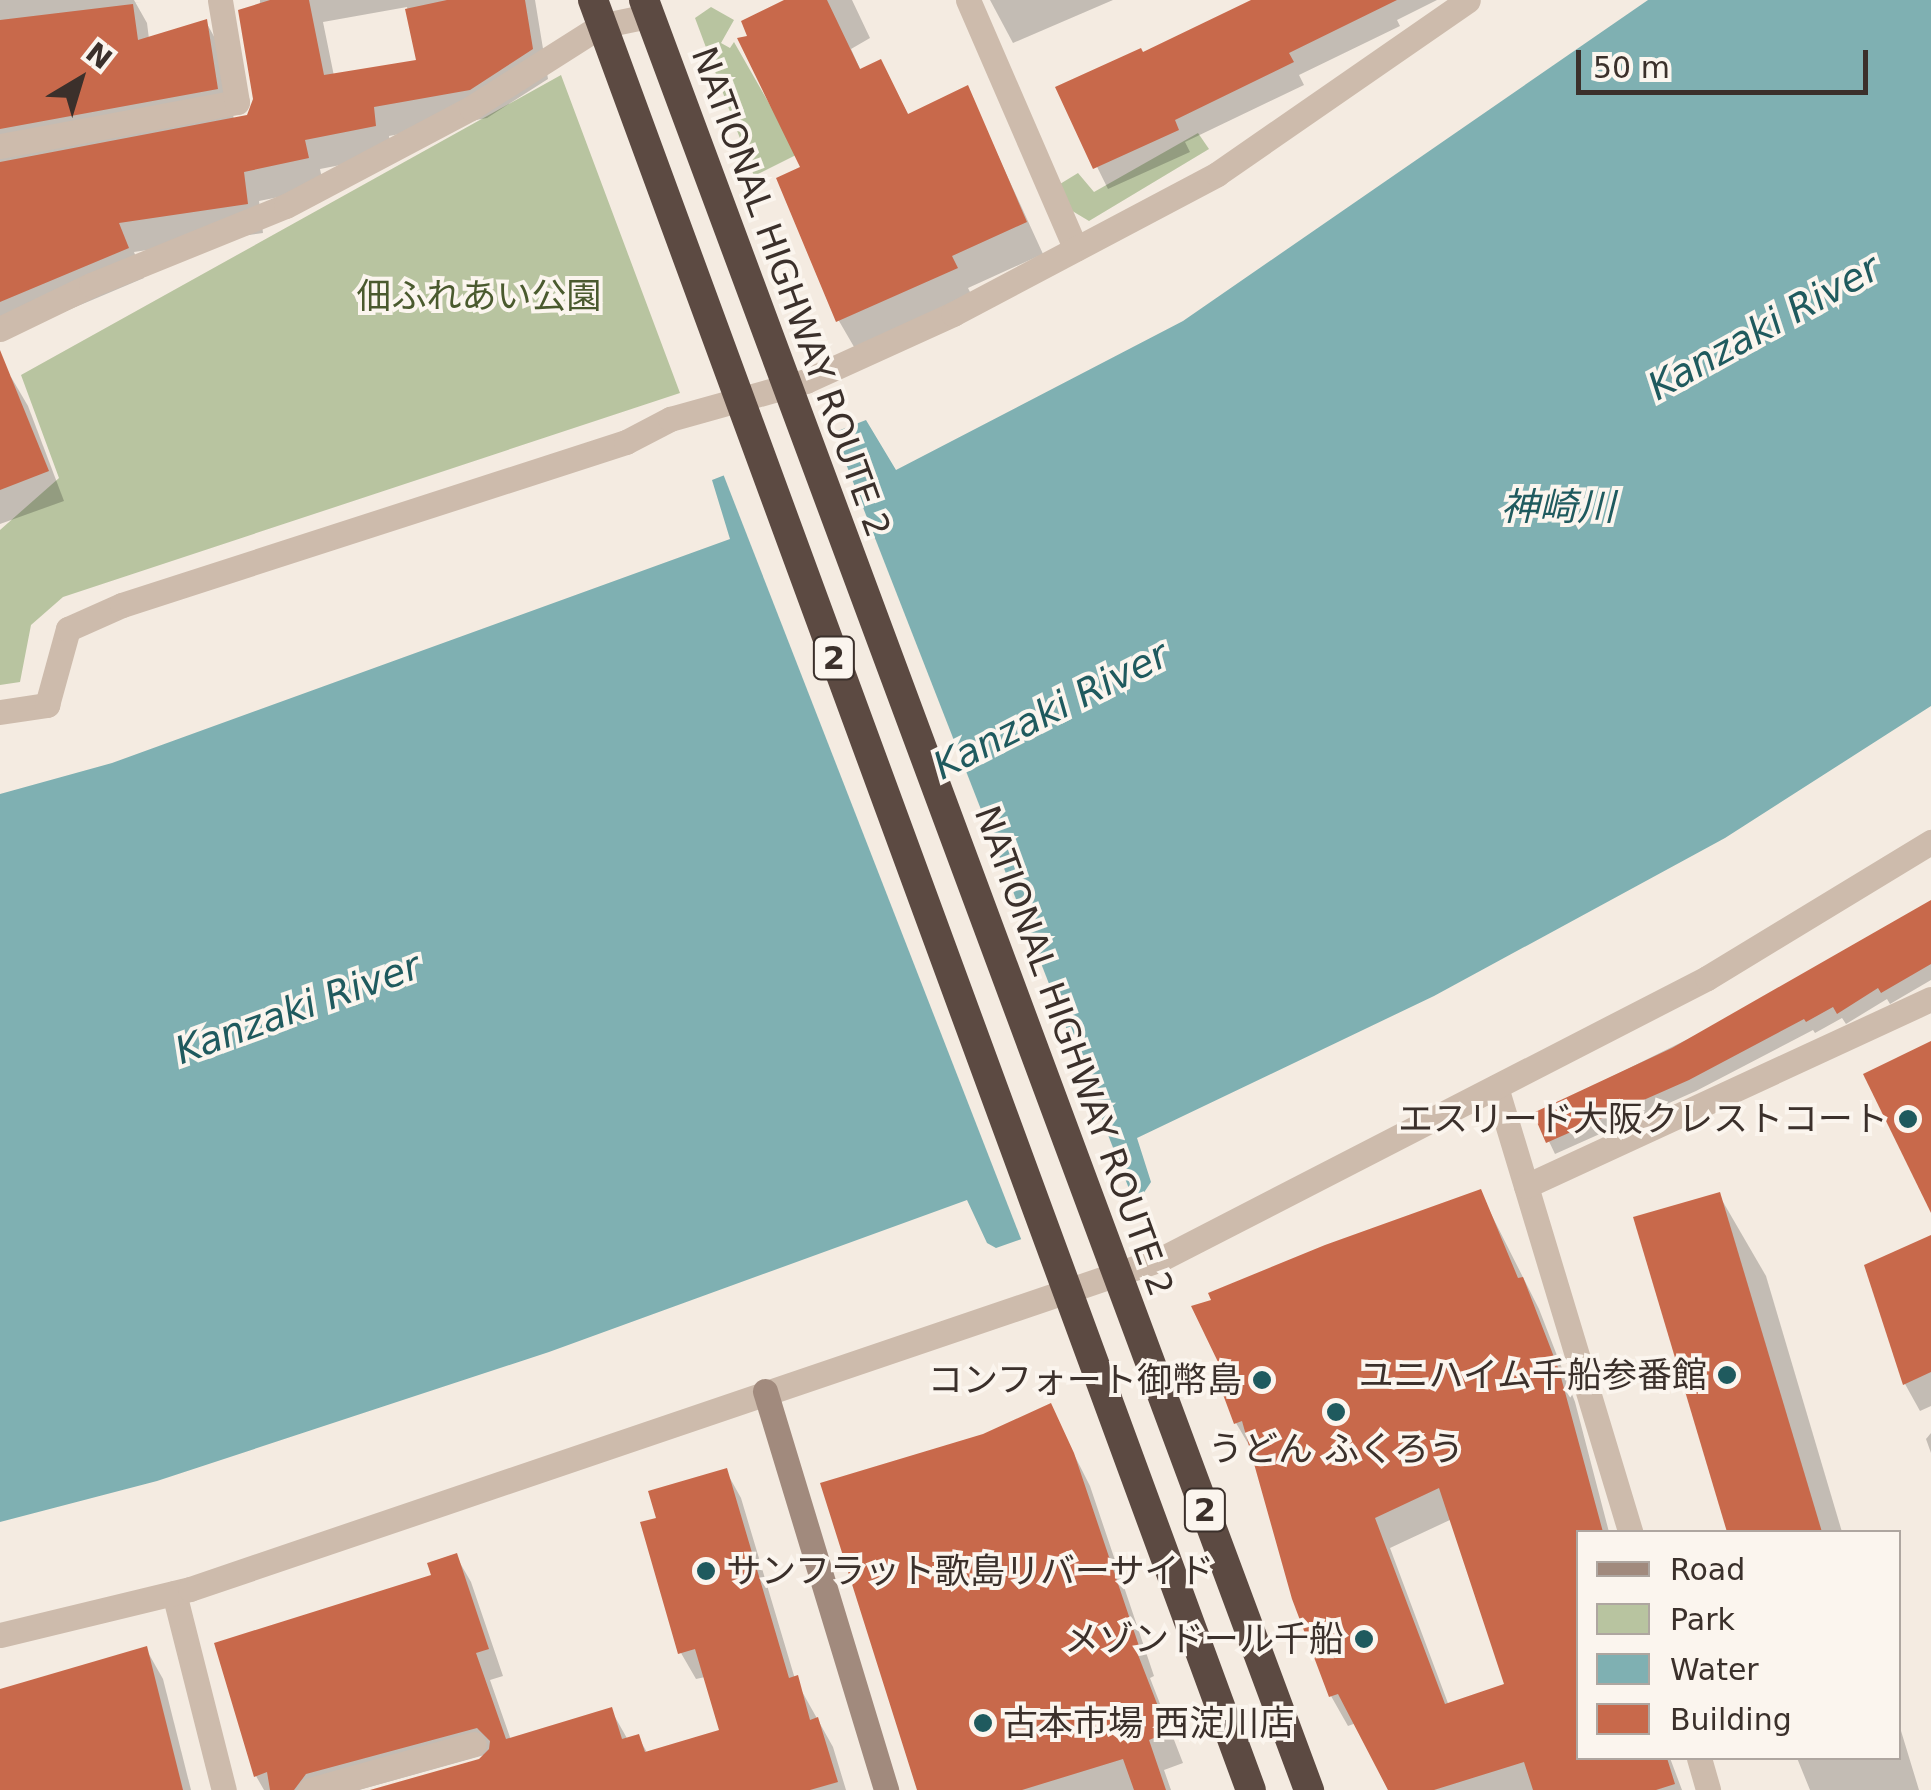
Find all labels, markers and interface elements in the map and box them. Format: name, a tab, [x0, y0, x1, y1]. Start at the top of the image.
north arrow	[30, 30, 130, 130]
scale bar	[1581, 30, 1874, 92]
text: N	[79, 36, 118, 76]
street label: NATIONAL HIGHWAY ROUTE 2	[683, 41, 899, 543]
text: 50 m	[1593, 50, 1670, 85]
water label: Kanzaki River	[1640, 246, 1888, 410]
park label: 佃ふれあい公園	[357, 275, 601, 317]
water label: 神崎川	[1501, 485, 1615, 531]
road number: 2	[812, 631, 856, 685]
water label: Kanzaki River	[926, 632, 1176, 790]
street label: NATIONAL HIGHWAY ROUTE 2	[966, 800, 1182, 1302]
water label: Kanzaki River	[169, 944, 427, 1074]
place label: エスリード大阪クレストコート	[1398, 1098, 1888, 1140]
marker: エスリード大阪クレストコート	[1897, 1108, 1919, 1130]
place label: ユニハイム千船参番館	[1357, 1354, 1707, 1396]
place label: コンフォート御幣島	[927, 1359, 1242, 1401]
marker: ユニハイム千船参番館	[1716, 1364, 1738, 1386]
marker: コンフォート御幣島	[1251, 1369, 1273, 1391]
marker: うどん ふくろう	[1325, 1401, 1347, 1423]
place label: うどん ふくろう	[1208, 1428, 1464, 1470]
road number: 2	[1182, 1483, 1228, 1537]
legend	[1576, 1530, 1901, 1760]
place label: サンフラット歌島リバーサイド	[726, 1550, 1216, 1592]
text: Road	[1670, 1552, 1745, 1587]
marker: サンフラット歌島リバーサイド	[695, 1560, 717, 1582]
text: Park	[1670, 1602, 1735, 1637]
place label: メゾンドール千船	[1064, 1618, 1344, 1660]
marker: メゾンドール千船	[1353, 1628, 1375, 1650]
text: Water	[1670, 1652, 1759, 1687]
place label: 古本市場 西淀川店	[1003, 1702, 1294, 1744]
text: Building	[1670, 1702, 1792, 1737]
marker: 古本市場 西淀川店	[972, 1712, 994, 1734]

